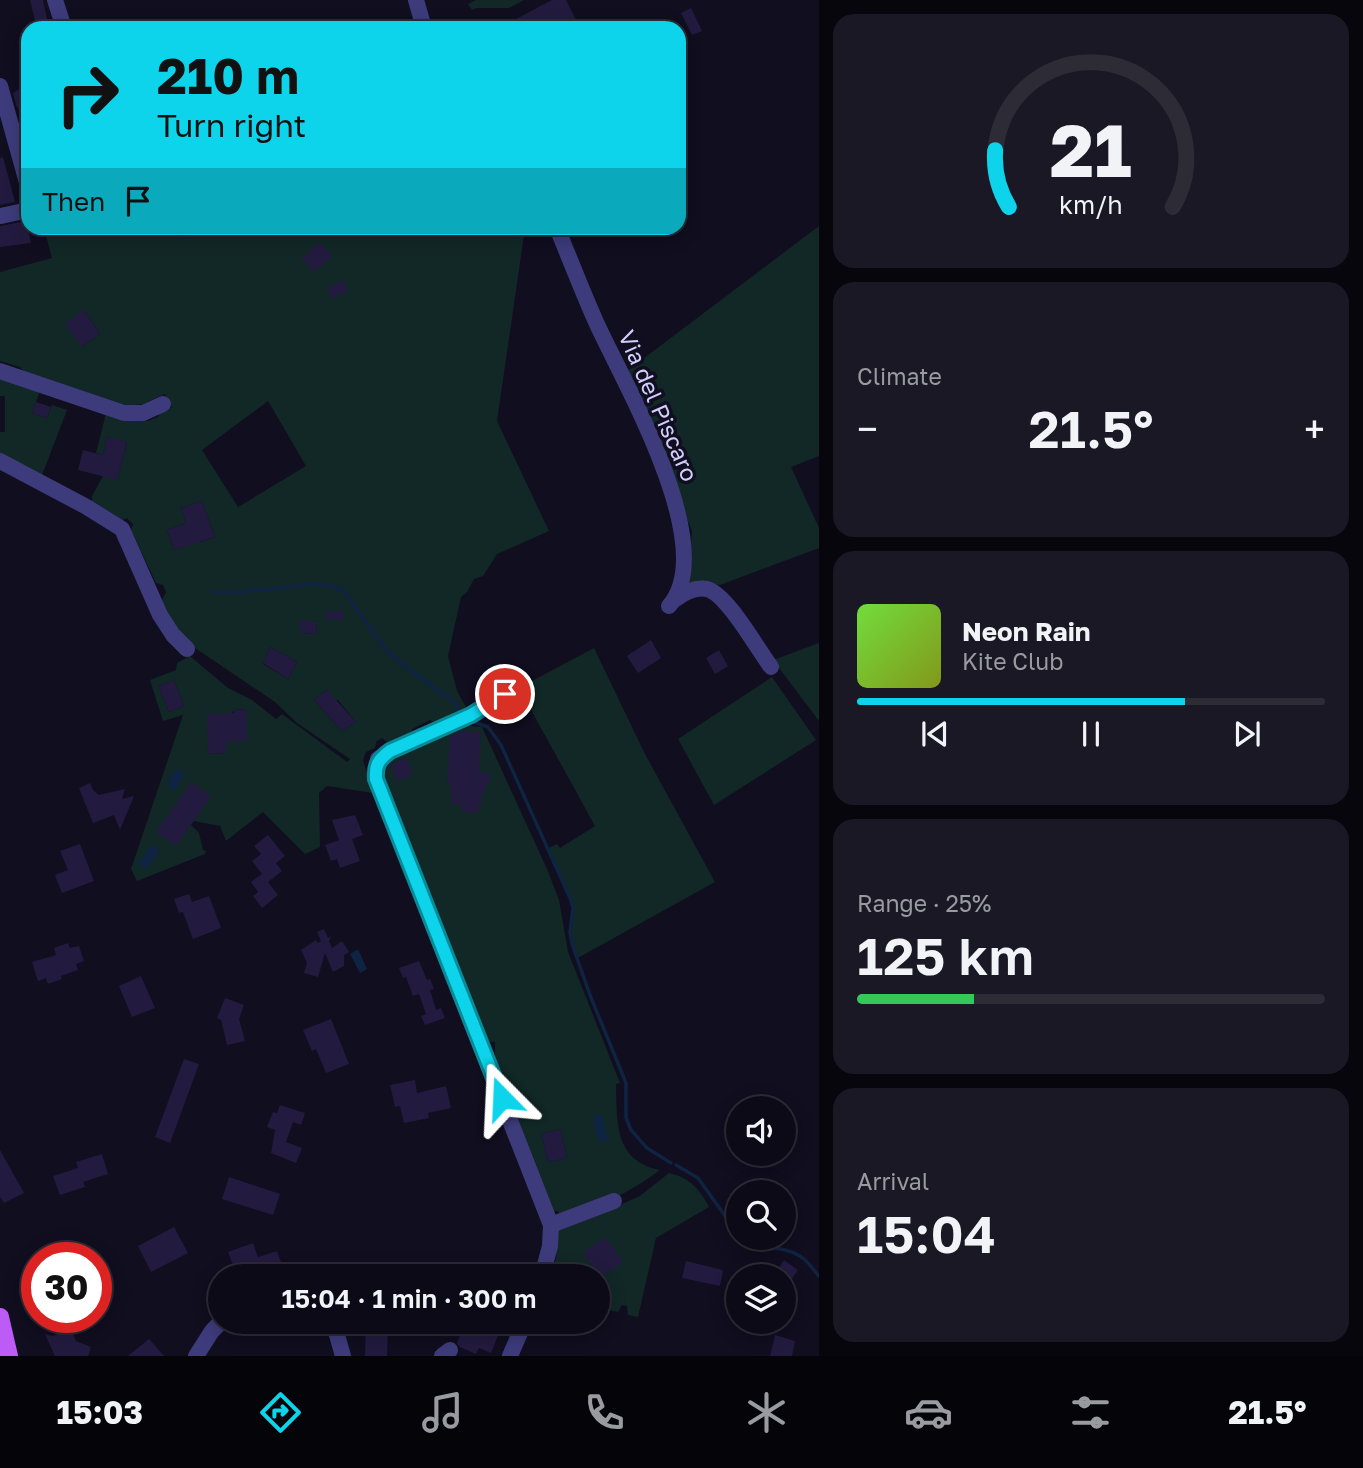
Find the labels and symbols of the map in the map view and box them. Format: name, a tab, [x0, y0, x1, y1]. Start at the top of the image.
street label: Via del Piscaro	[613, 326, 705, 485]
pin	[475, 664, 535, 724]
position arrow	[465, 1061, 539, 1135]
speed limit sign: 30	[21, 1242, 112, 1333]

